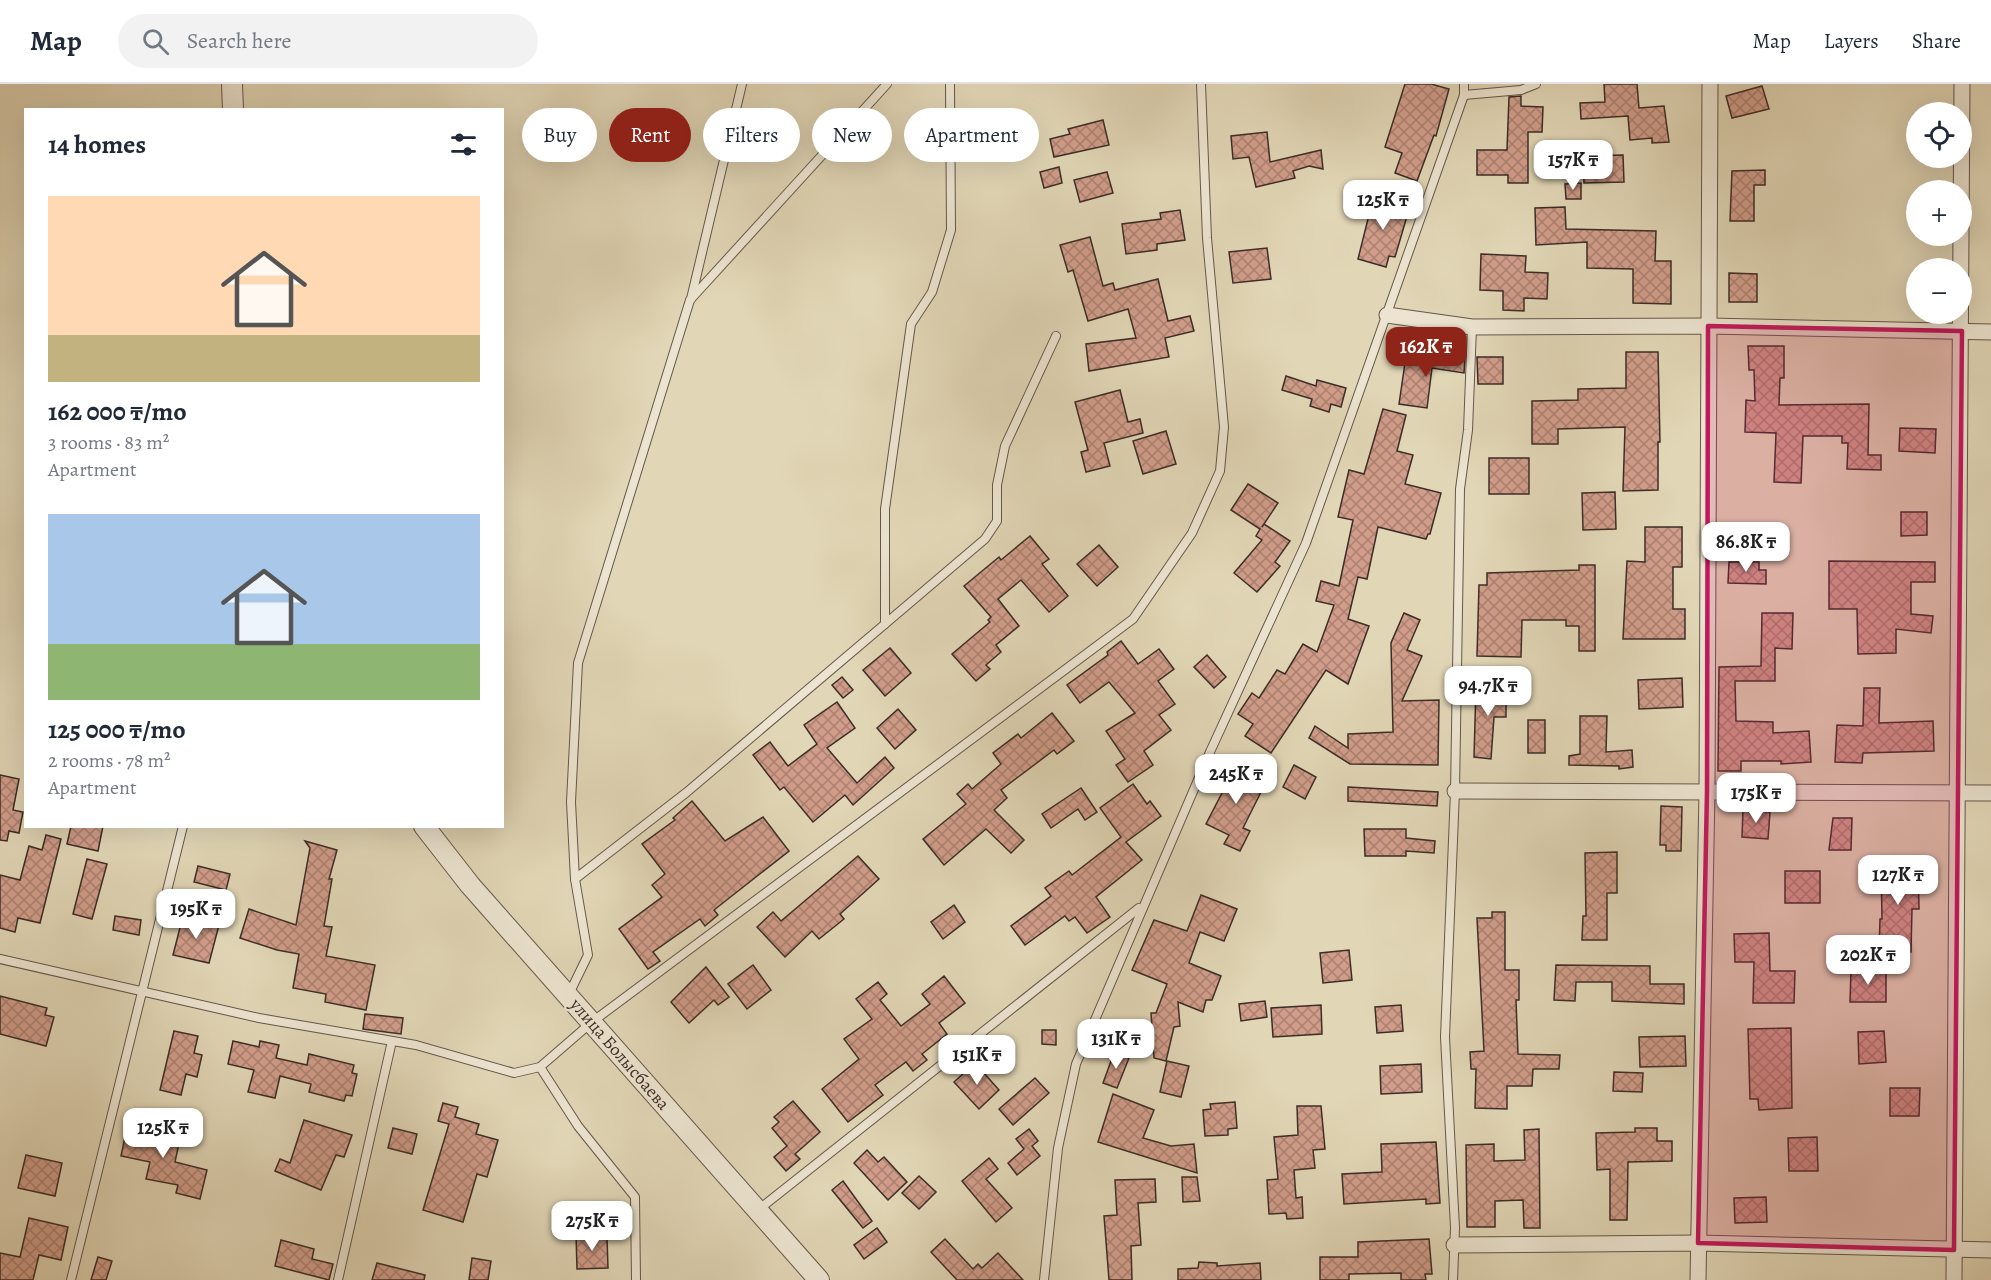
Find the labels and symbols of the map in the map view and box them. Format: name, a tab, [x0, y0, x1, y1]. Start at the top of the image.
pin: 157K ₸	[1524, 140, 1622, 191]
pin: 125K ₸	[1334, 180, 1432, 231]
pin: 162K ₸	[1377, 327, 1475, 378]
pin: 86.8K ₸	[1691, 522, 1801, 573]
pin: 94.7K ₸	[1433, 666, 1543, 717]
pin: 245K ₸	[1187, 754, 1285, 805]
pin: 175K ₸	[1707, 773, 1805, 824]
pin: 127K ₸	[1849, 855, 1947, 906]
pin: 195K ₸	[147, 889, 245, 940]
pin: 202K ₸	[1819, 935, 1917, 986]
street label: улица Болысбаева	[564, 992, 676, 1116]
pin: 131K ₸	[1067, 1019, 1165, 1070]
pin: 151K ₸	[928, 1035, 1026, 1086]
pin: 125K ₸	[114, 1108, 212, 1159]
pin: 275K ₸	[543, 1201, 641, 1252]

